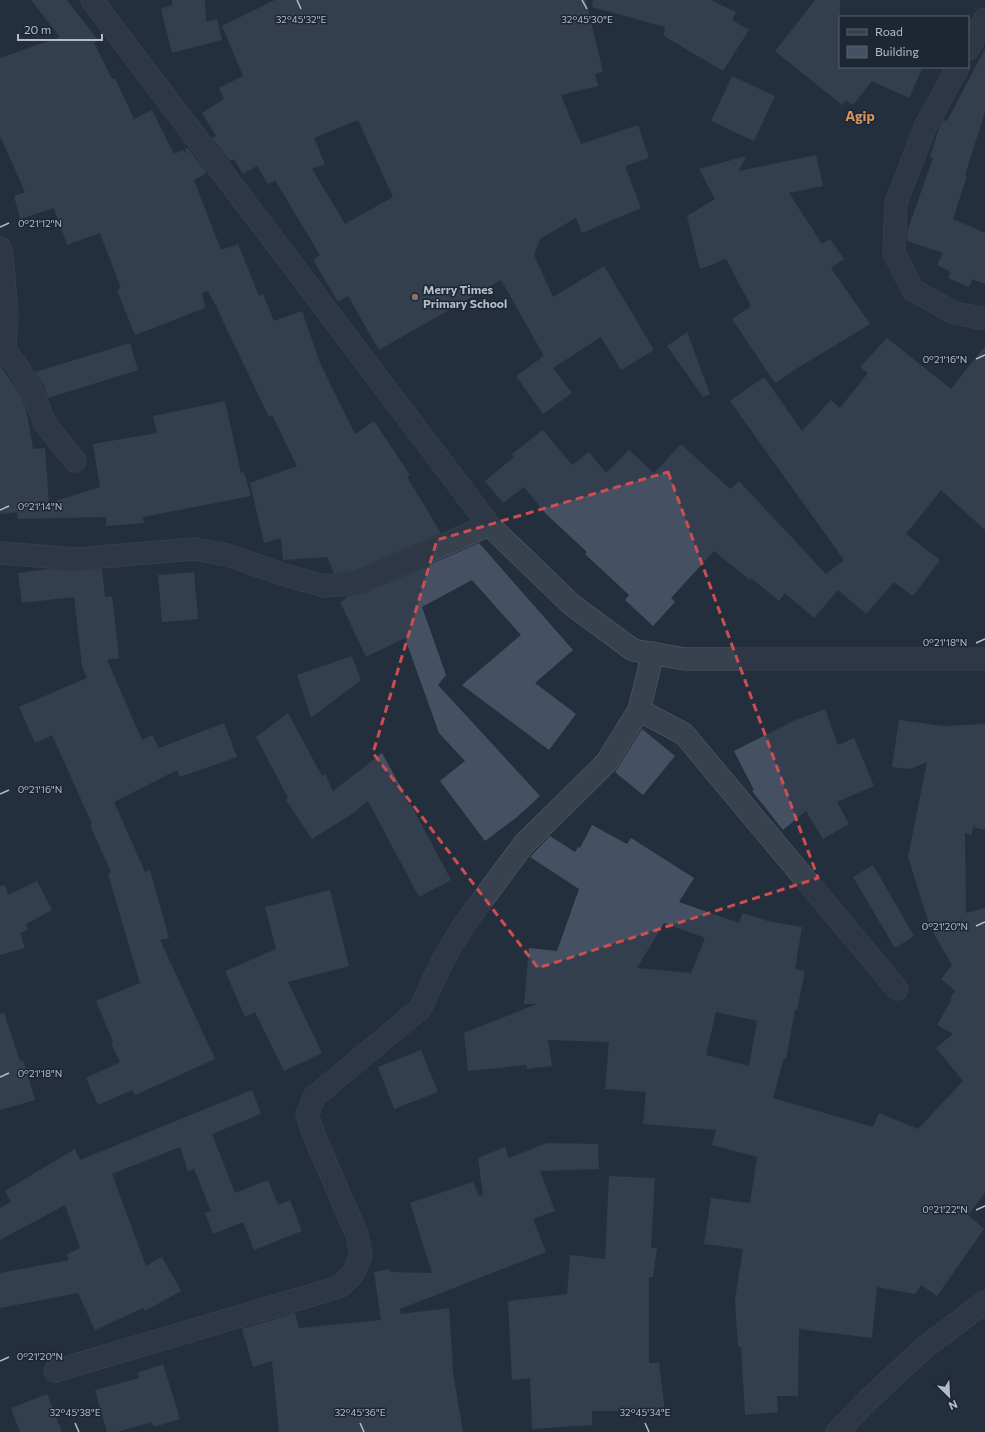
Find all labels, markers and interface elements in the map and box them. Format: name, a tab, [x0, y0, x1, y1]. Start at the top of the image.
text: 32°45'32"E	[276, 13, 326, 25]
text: 32°45'30"E	[561, 13, 613, 25]
scale bar	[18, 16, 102, 42]
legend	[839, 16, 969, 68]
text: 20 m	[24, 22, 51, 36]
text: Road	[875, 24, 903, 38]
text: Building	[875, 44, 919, 58]
district label: Agip	[845, 107, 875, 124]
text: 0°21'12"N	[18, 217, 62, 229]
place label: Merry Times Primary School	[423, 282, 507, 310]
marker: Merry Times Primary School	[410, 292, 420, 302]
text: 0°21'16"N	[923, 353, 967, 365]
text: 0°21'14"N	[18, 500, 62, 512]
text: 0°21'18"N	[923, 636, 967, 648]
text: 0°21'16"N	[18, 783, 62, 795]
text: 0°21'20"N	[922, 920, 968, 932]
text: 0°21'18"N	[18, 1067, 62, 1079]
text: 0°21'22"N	[922, 1203, 968, 1215]
text: 0°21'20"N	[17, 1350, 63, 1362]
north arrow	[929, 1376, 969, 1416]
text: N	[947, 1398, 960, 1413]
text: 32°45'38"E	[49, 1406, 101, 1418]
text: 32°45'36"E	[334, 1406, 386, 1418]
text: 32°45'34"E	[619, 1406, 671, 1418]

